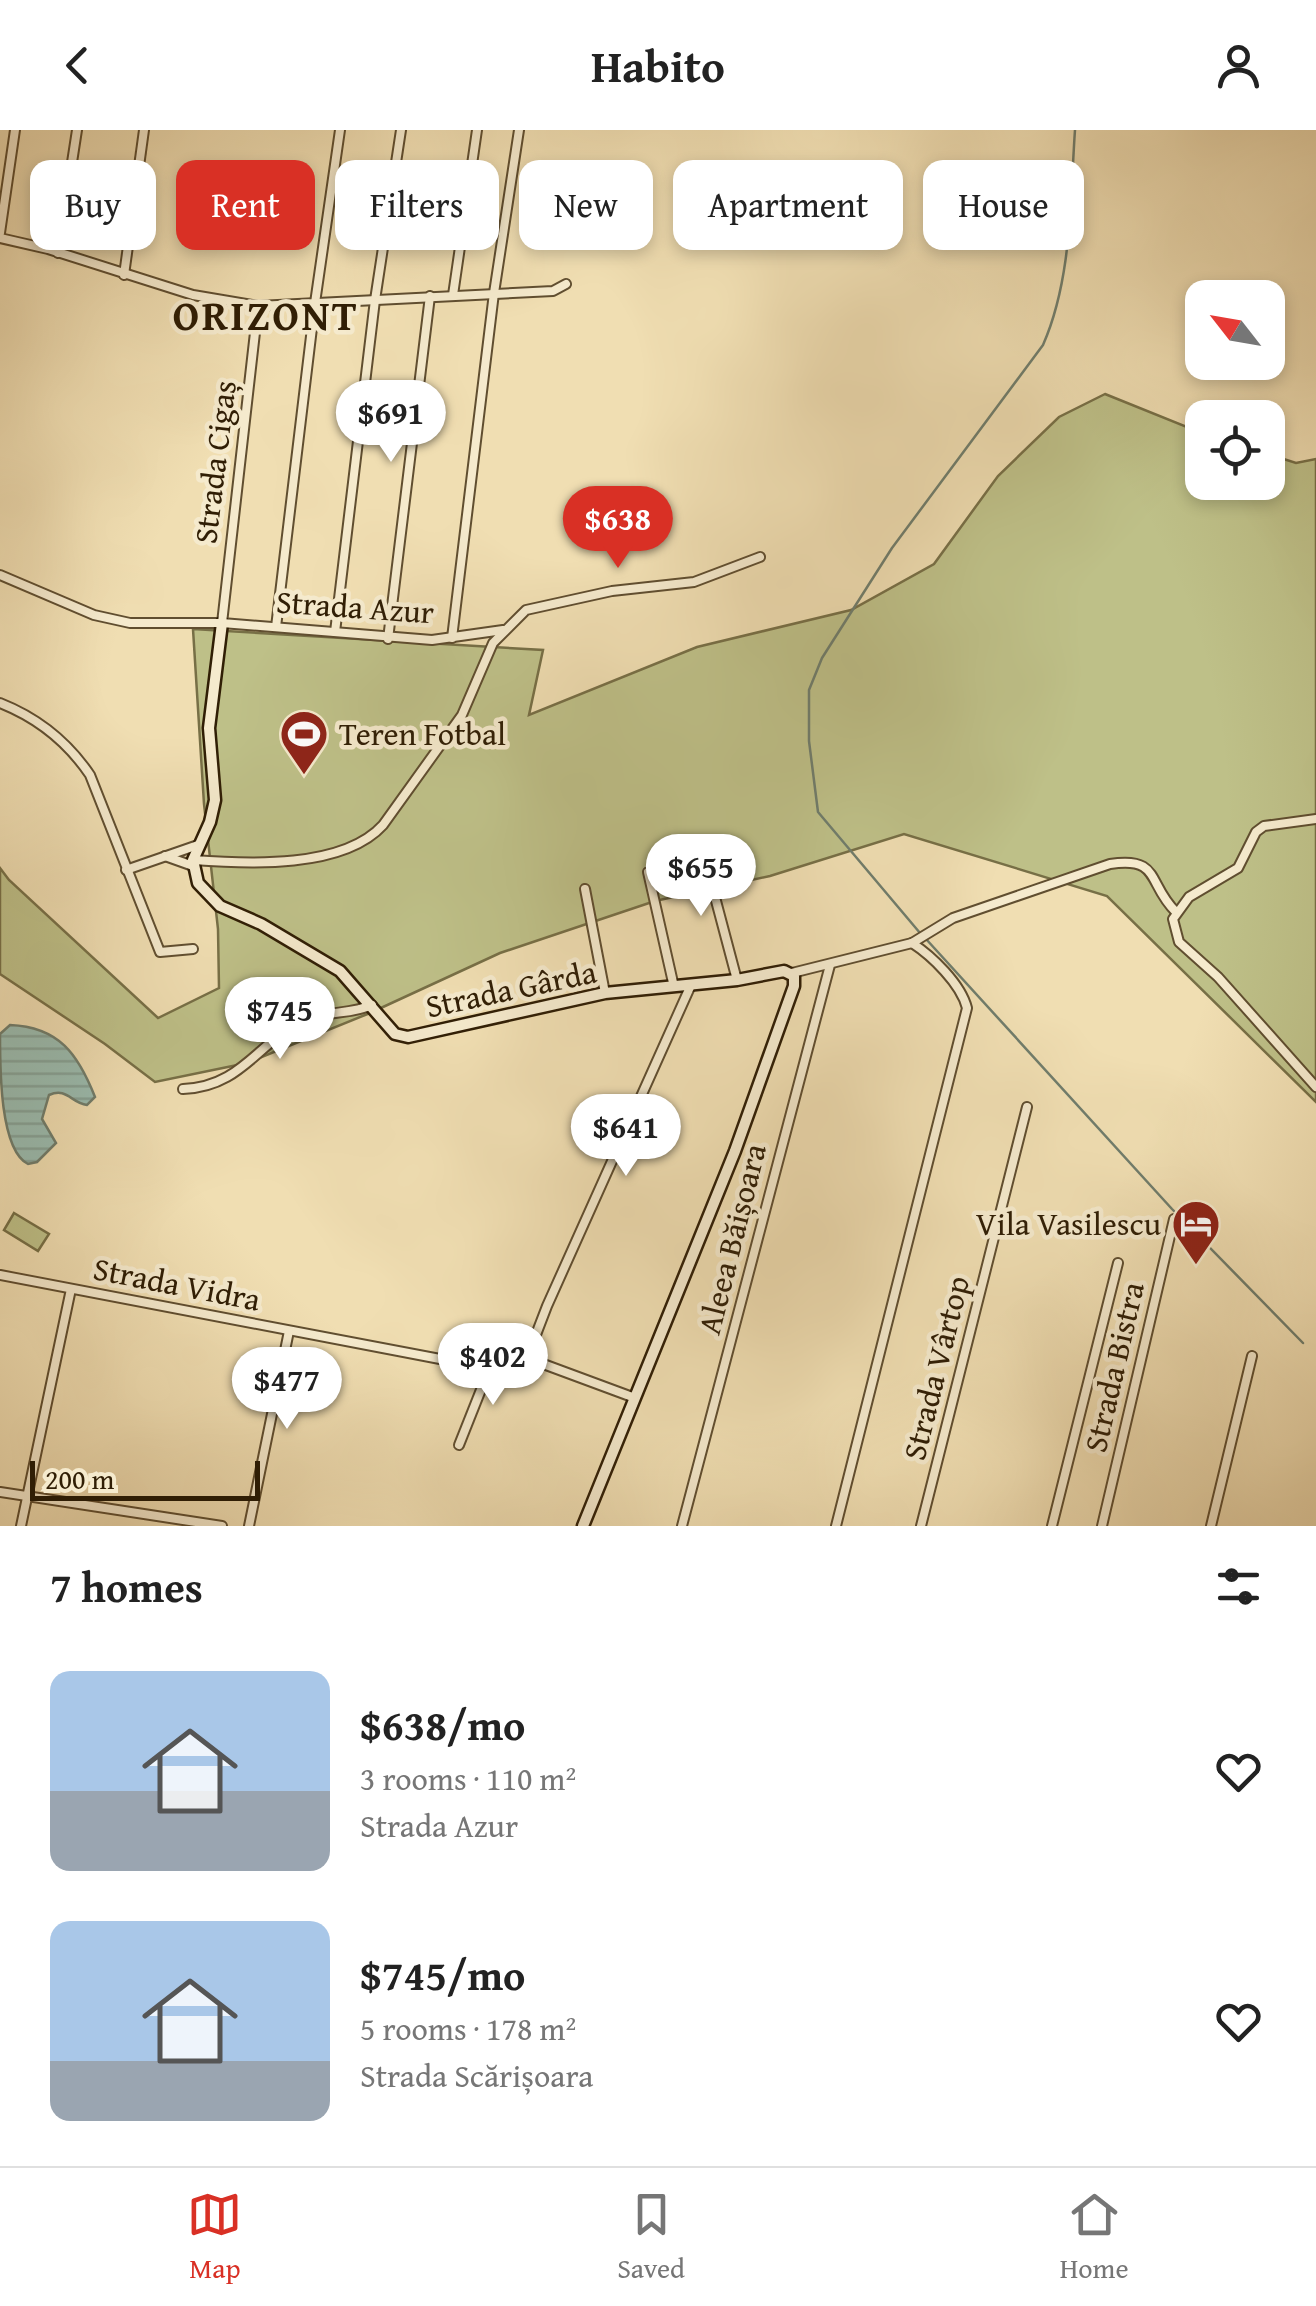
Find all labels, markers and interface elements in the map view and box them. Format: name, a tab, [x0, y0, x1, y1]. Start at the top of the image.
text: Habito	[591, 33, 725, 98]
icon: back	[50, 38, 105, 93]
icon: person	[1211, 38, 1266, 93]
chip: Buy	[30, 160, 156, 250]
chip: Rent	[176, 160, 315, 250]
chip: Filters	[335, 160, 499, 250]
chip: New	[519, 160, 653, 250]
chip: Apartment	[673, 160, 903, 250]
chip: House	[923, 160, 1084, 250]
north arrow	[1185, 280, 1285, 380]
map controls	[1185, 280, 1285, 500]
district label: ORIZONT	[173, 284, 359, 345]
street label: Strada Cigaș	[181, 378, 248, 546]
pin: $691	[332, 380, 450, 465]
text: $691	[358, 389, 424, 436]
button: locate	[1185, 400, 1285, 500]
pin: $638	[559, 486, 677, 571]
text: $638	[585, 495, 651, 542]
street label: Strada Azur	[275, 578, 436, 635]
sports icon: Teren Fotbal	[278, 708, 330, 776]
place label: Teren Fotbal	[339, 710, 506, 757]
pin: $655	[642, 834, 760, 919]
text: $655	[668, 843, 734, 890]
street label: Strada Gârda	[421, 948, 601, 1030]
pin: $745	[221, 977, 339, 1062]
text: $745	[247, 986, 313, 1033]
pin: $641	[567, 1094, 685, 1179]
text: $641	[593, 1103, 659, 1150]
street label: Aleea Băișoara	[685, 1139, 778, 1339]
hotel icon: Vila Vasilescu	[1170, 1198, 1222, 1266]
place label: Vila Vasilescu	[976, 1200, 1162, 1247]
street label: Strada Vidra	[90, 1244, 265, 1323]
street label: Strada Vârtop	[890, 1271, 981, 1465]
street label: Strada Bistra	[1071, 1277, 1156, 1457]
pin: $402	[434, 1323, 552, 1408]
text: $402	[460, 1332, 526, 1379]
pin: $477	[228, 1347, 346, 1432]
text: $477	[254, 1356, 320, 1403]
scale bar	[30, 1456, 260, 1500]
text: 200 m	[45, 1458, 114, 1499]
text: 7 homes	[50, 1556, 203, 1617]
icon: filters	[1211, 1559, 1266, 1614]
text: $638/mo	[360, 1694, 525, 1755]
icon: home	[130, 1711, 250, 1831]
icon: heart	[1211, 1744, 1266, 1799]
text: 3 rooms · 110 m²	[360, 1755, 576, 1802]
text: Strada Azur	[360, 1802, 518, 1849]
text: $745/mo	[360, 1944, 525, 2005]
icon: home	[130, 1961, 250, 2081]
icon: heart	[1211, 1994, 1266, 2049]
text: 5 rooms · 178 m²	[360, 2005, 576, 2052]
text: Strada Scărișoara	[360, 2052, 593, 2099]
tab: Map	[187, 2187, 242, 2288]
tab: Saved	[617, 2187, 685, 2288]
tab: Home	[1060, 2187, 1129, 2288]

